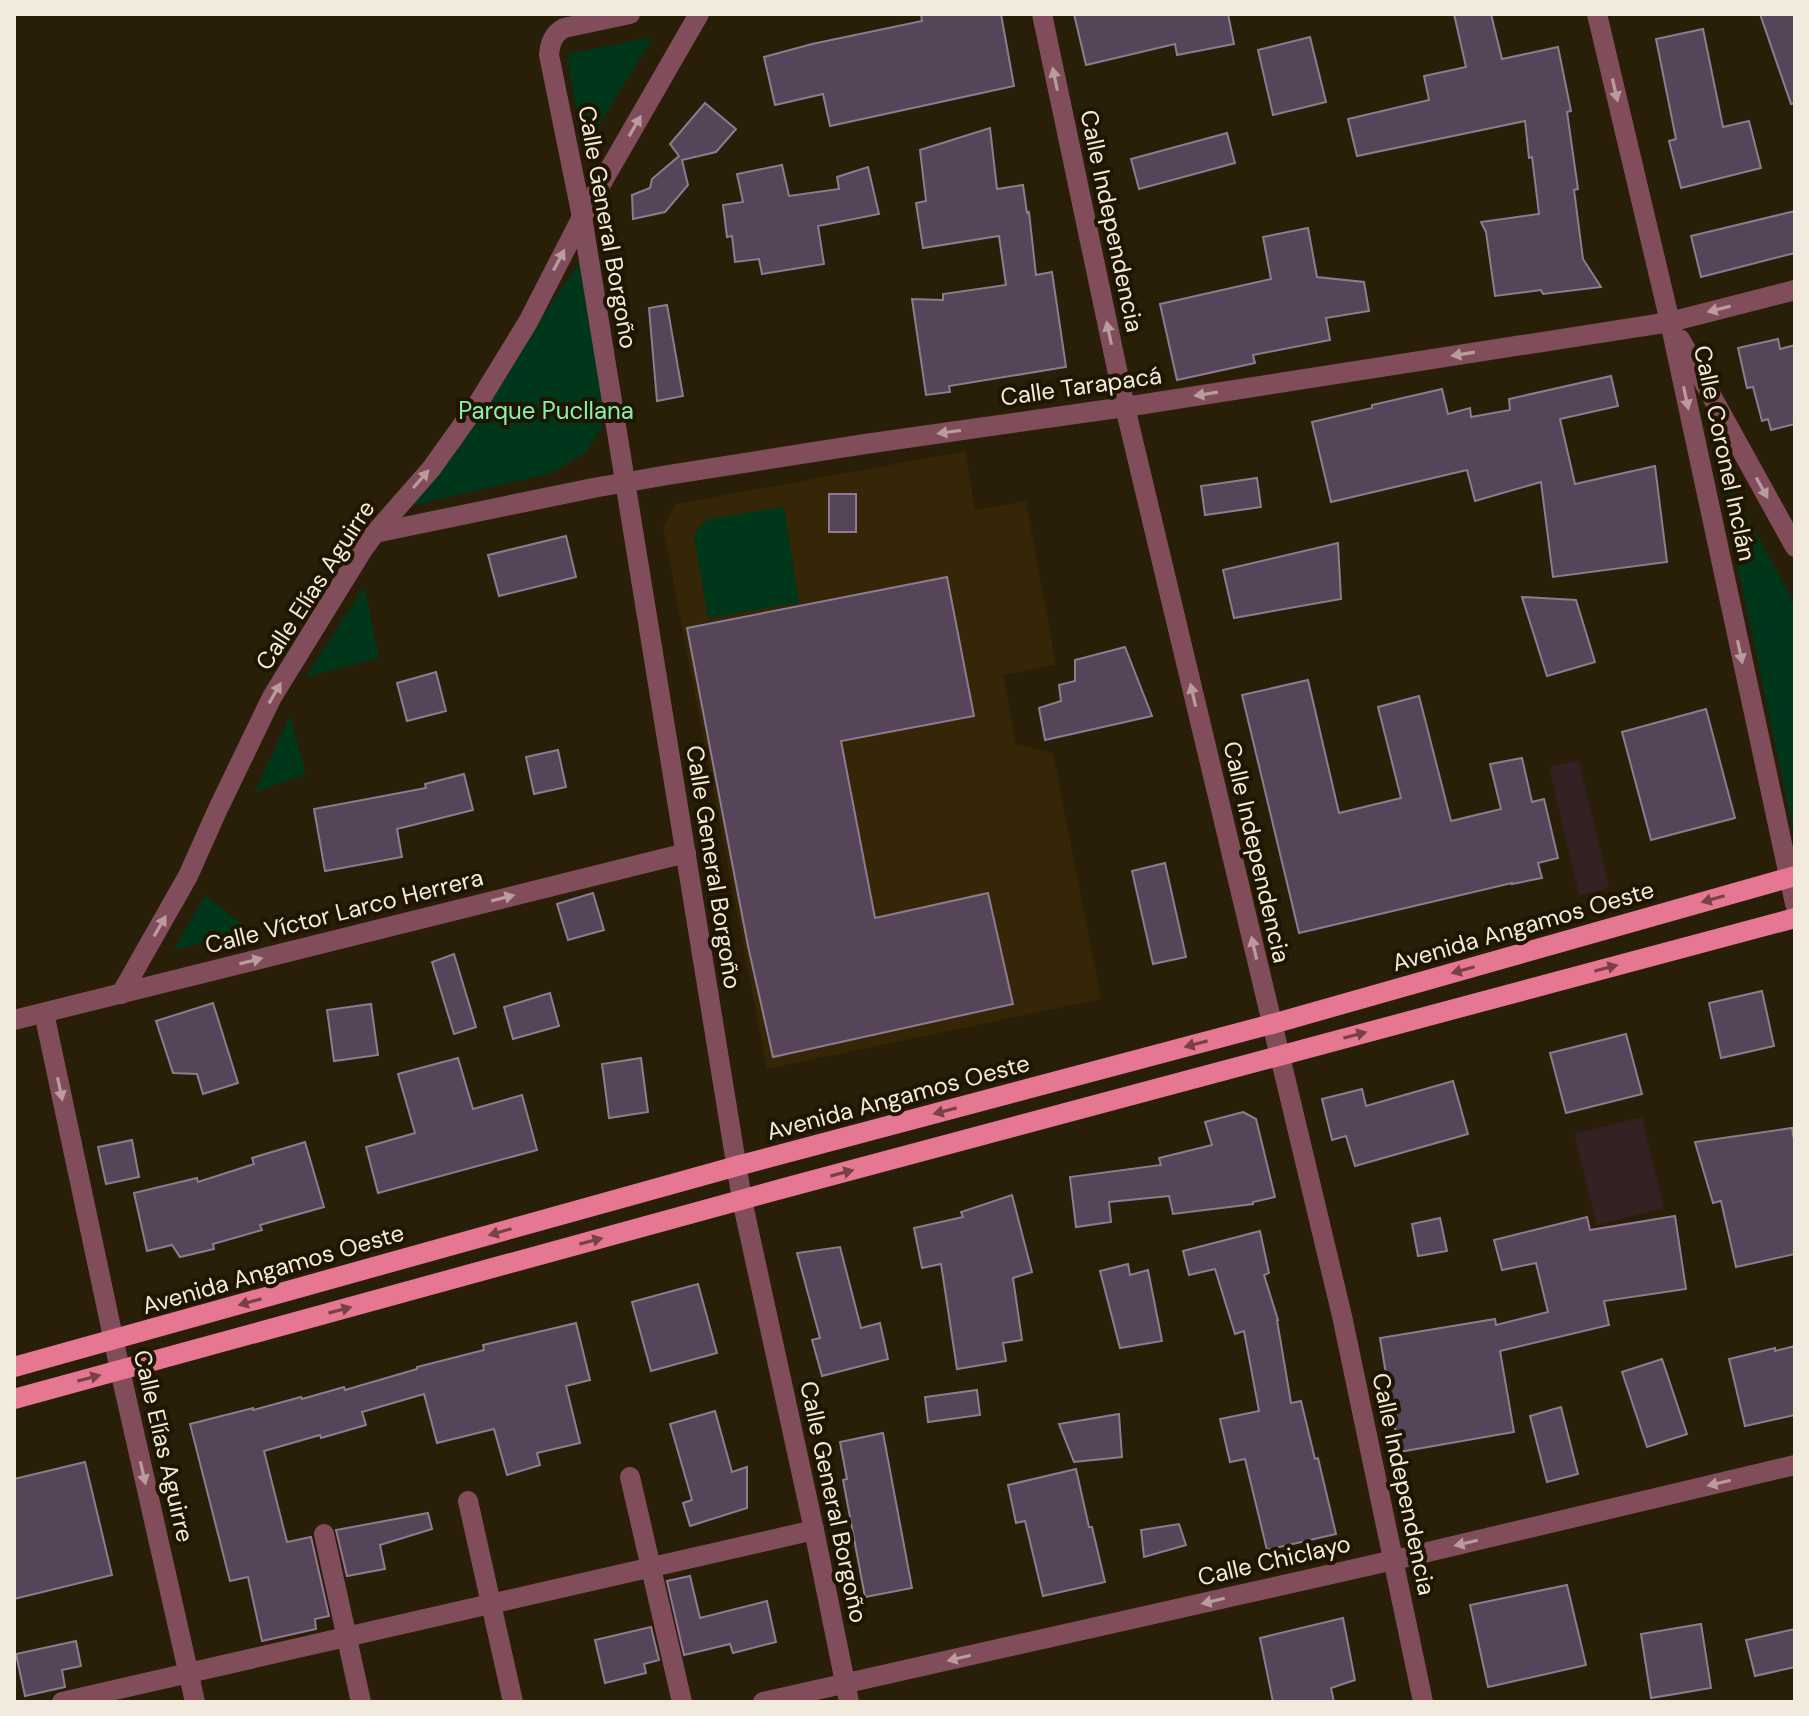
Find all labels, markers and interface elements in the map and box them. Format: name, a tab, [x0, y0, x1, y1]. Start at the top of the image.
one-way arrow	[1048, 66, 1061, 91]
one-way arrow	[1610, 78, 1622, 103]
street label: Calle General Borgoño	[571, 103, 645, 351]
street label: Calle Independencia	[1073, 107, 1151, 335]
one-way arrow	[628, 114, 642, 137]
one-way arrow	[553, 248, 566, 271]
one-way arrow	[1707, 304, 1732, 316]
one-way arrow	[1102, 320, 1115, 345]
street label: Calle Coronel Inclán	[1687, 342, 1763, 564]
one-way arrow	[1451, 348, 1476, 361]
street label: Calle Tarapacá	[998, 359, 1164, 413]
one-way arrow	[1681, 385, 1693, 410]
one-way arrow	[1194, 388, 1219, 401]
park label: Parque Pucllana	[458, 395, 634, 426]
one-way arrow	[936, 426, 961, 439]
one-way arrow	[412, 470, 429, 490]
one-way arrow	[1755, 477, 1769, 499]
street label: Calle Elías Aguirre	[248, 494, 382, 676]
one-way arrow	[1734, 640, 1747, 665]
one-way arrow	[268, 682, 282, 705]
one-way arrow	[1187, 683, 1199, 708]
street label: Calle Independencia	[1216, 738, 1298, 966]
street label: Calle General Borgoño	[679, 743, 749, 991]
street label: Calle Víctor Larco Herrera	[202, 861, 486, 961]
street label: Avenida Angamos Oeste	[1388, 874, 1658, 978]
one-way arrow	[491, 892, 516, 904]
one-way arrow	[1701, 893, 1725, 906]
one-way arrow	[153, 915, 167, 937]
one-way arrow	[1247, 936, 1259, 961]
one-way arrow	[238, 955, 263, 967]
one-way arrow	[1594, 962, 1619, 974]
one-way arrow	[1451, 964, 1475, 977]
one-way arrow	[1343, 1028, 1367, 1041]
one-way arrow	[1184, 1039, 1209, 1051]
street label: Avenida Angamos Oeste	[763, 1047, 1033, 1147]
one-way arrow	[54, 1077, 67, 1102]
one-way arrow	[933, 1106, 958, 1118]
one-way arrow	[829, 1166, 854, 1178]
street label: Avenida Angamos Oeste	[138, 1217, 408, 1321]
one-way arrow	[488, 1227, 513, 1239]
one-way arrow	[578, 1235, 603, 1247]
one-way arrow	[237, 1296, 261, 1309]
one-way arrow	[327, 1303, 352, 1315]
street label: Calle Elías Aguirre	[127, 1347, 201, 1545]
street label: Calle Independencia	[1365, 1370, 1443, 1598]
one-way arrow	[78, 1371, 102, 1384]
street label: Calle General Borgoño	[793, 1378, 875, 1626]
one-way arrow	[137, 1461, 150, 1486]
one-way arrow	[1706, 1477, 1731, 1490]
street label: Calle Chiclayo	[1195, 1527, 1353, 1593]
one-way arrow	[1453, 1537, 1478, 1550]
one-way arrow	[1200, 1595, 1225, 1607]
one-way arrow	[946, 1652, 971, 1665]

